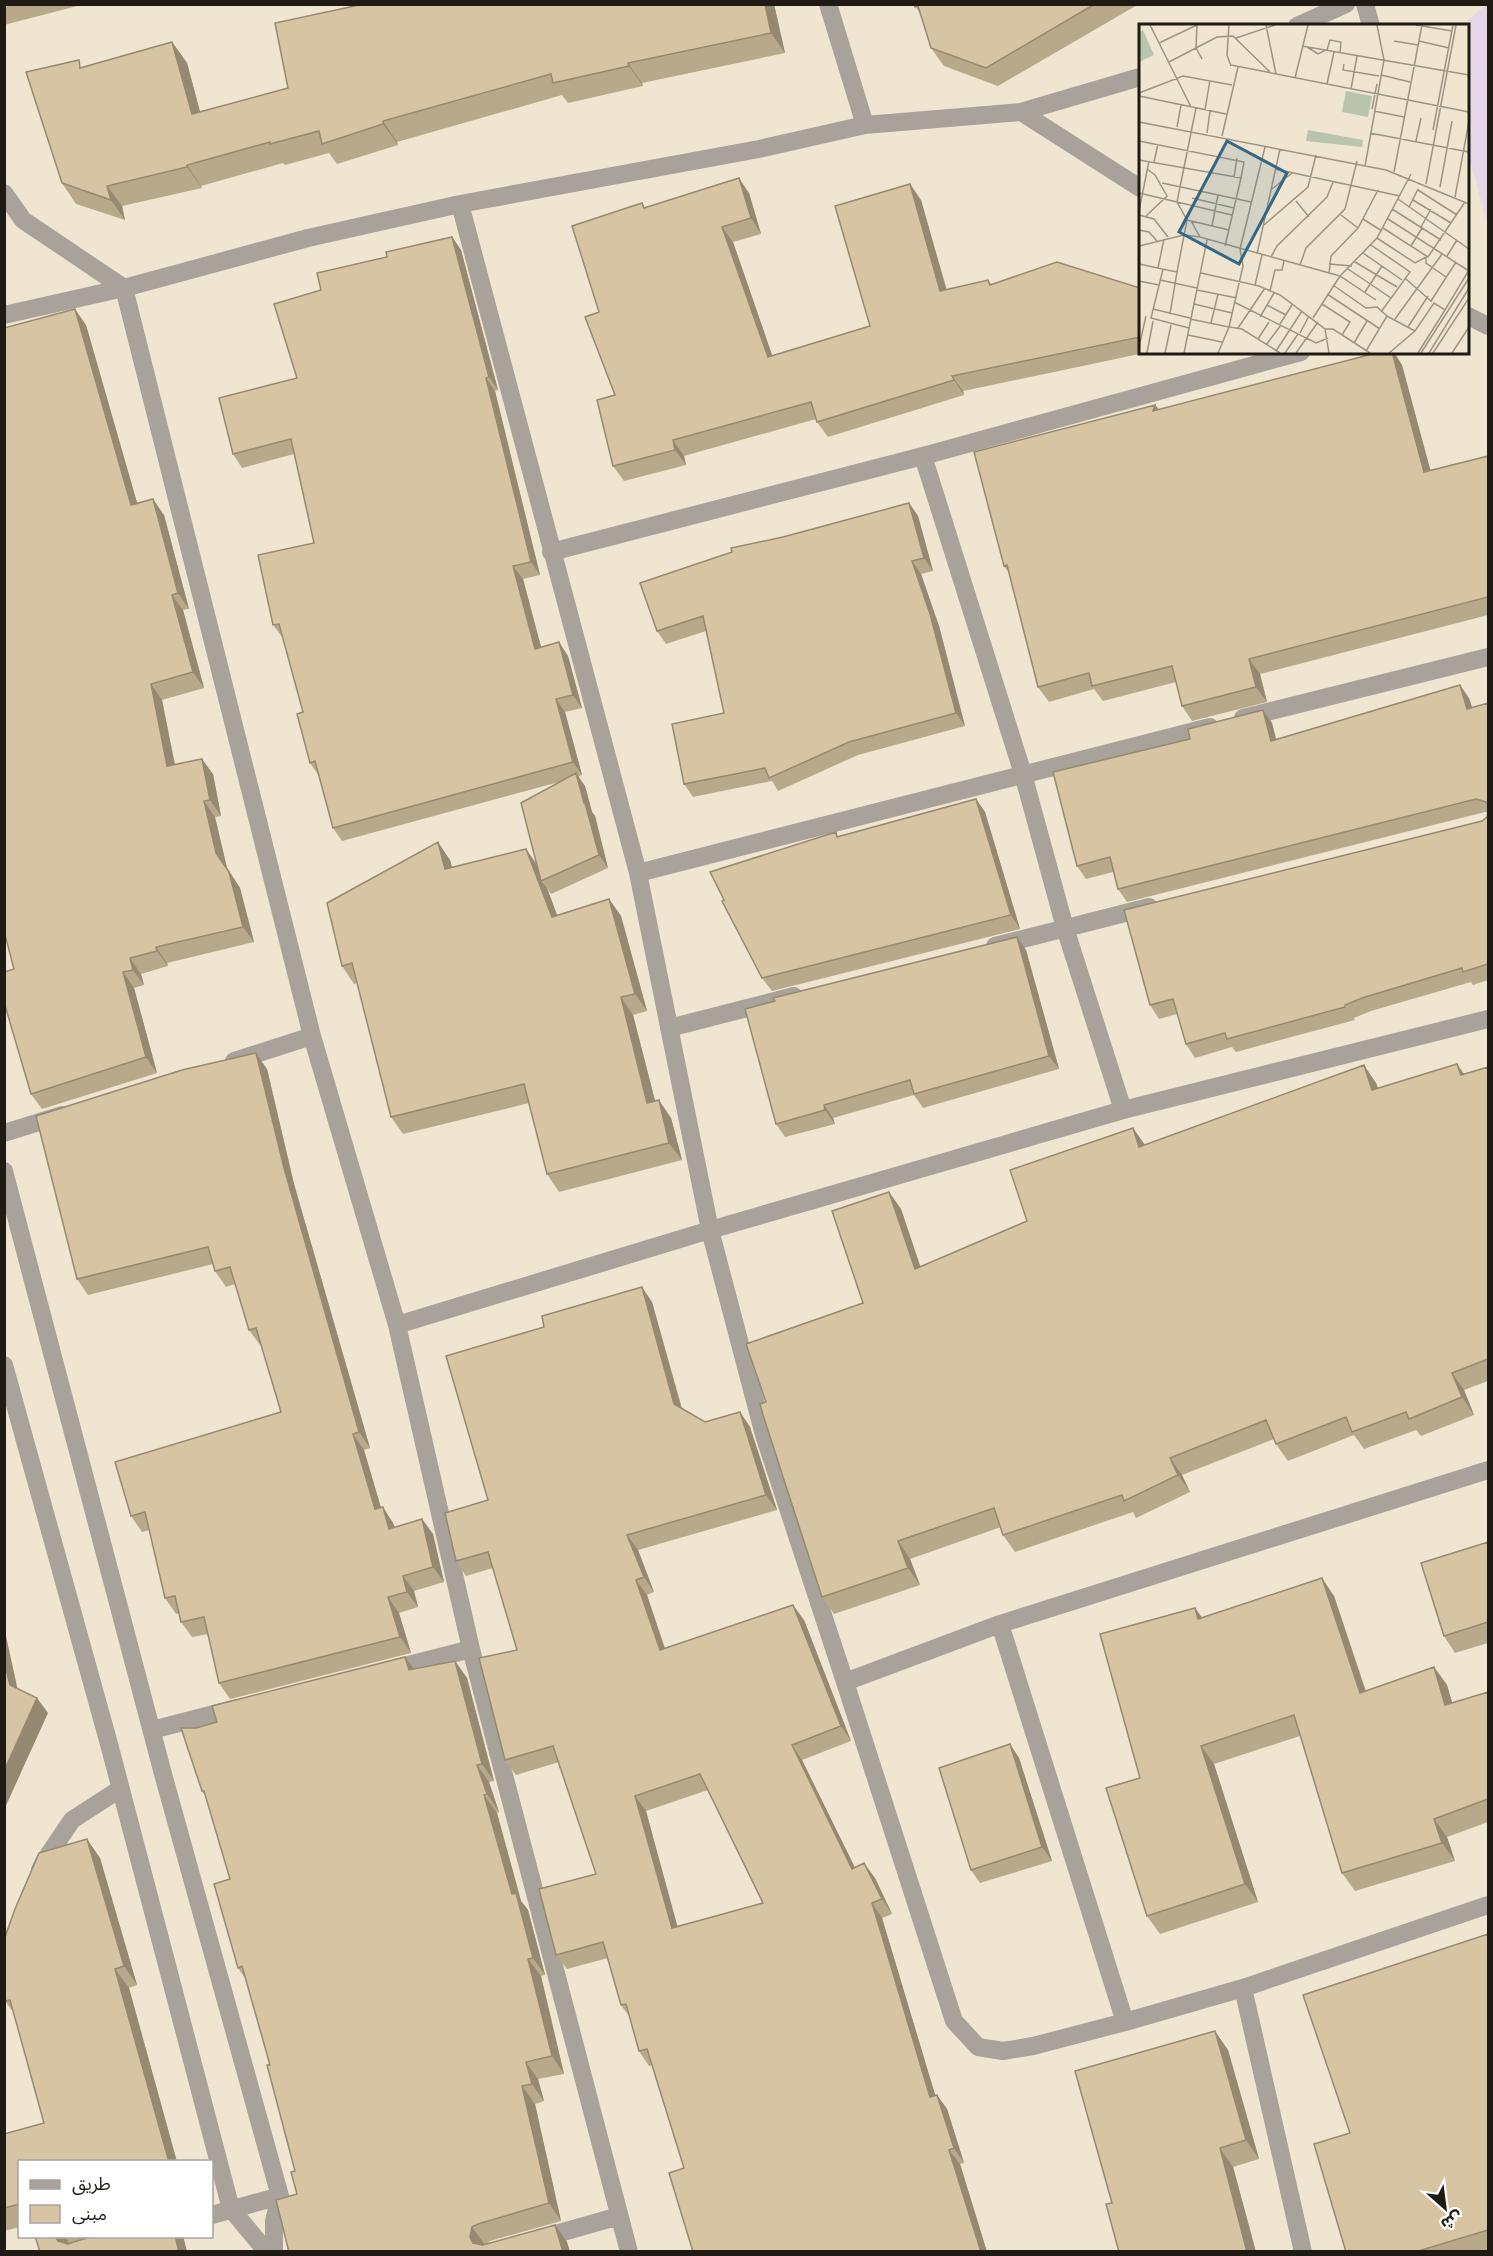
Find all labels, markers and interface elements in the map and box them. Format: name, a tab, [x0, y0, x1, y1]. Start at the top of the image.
inset map	[1139, 24, 1469, 354]
legend	[18, 2160, 213, 2238]
text: طريق	[72, 2171, 111, 2196]
north arrow	[1415, 2178, 1475, 2238]
text: مبنى	[72, 2201, 107, 2226]
text: ش	[1437, 2206, 1467, 2236]

